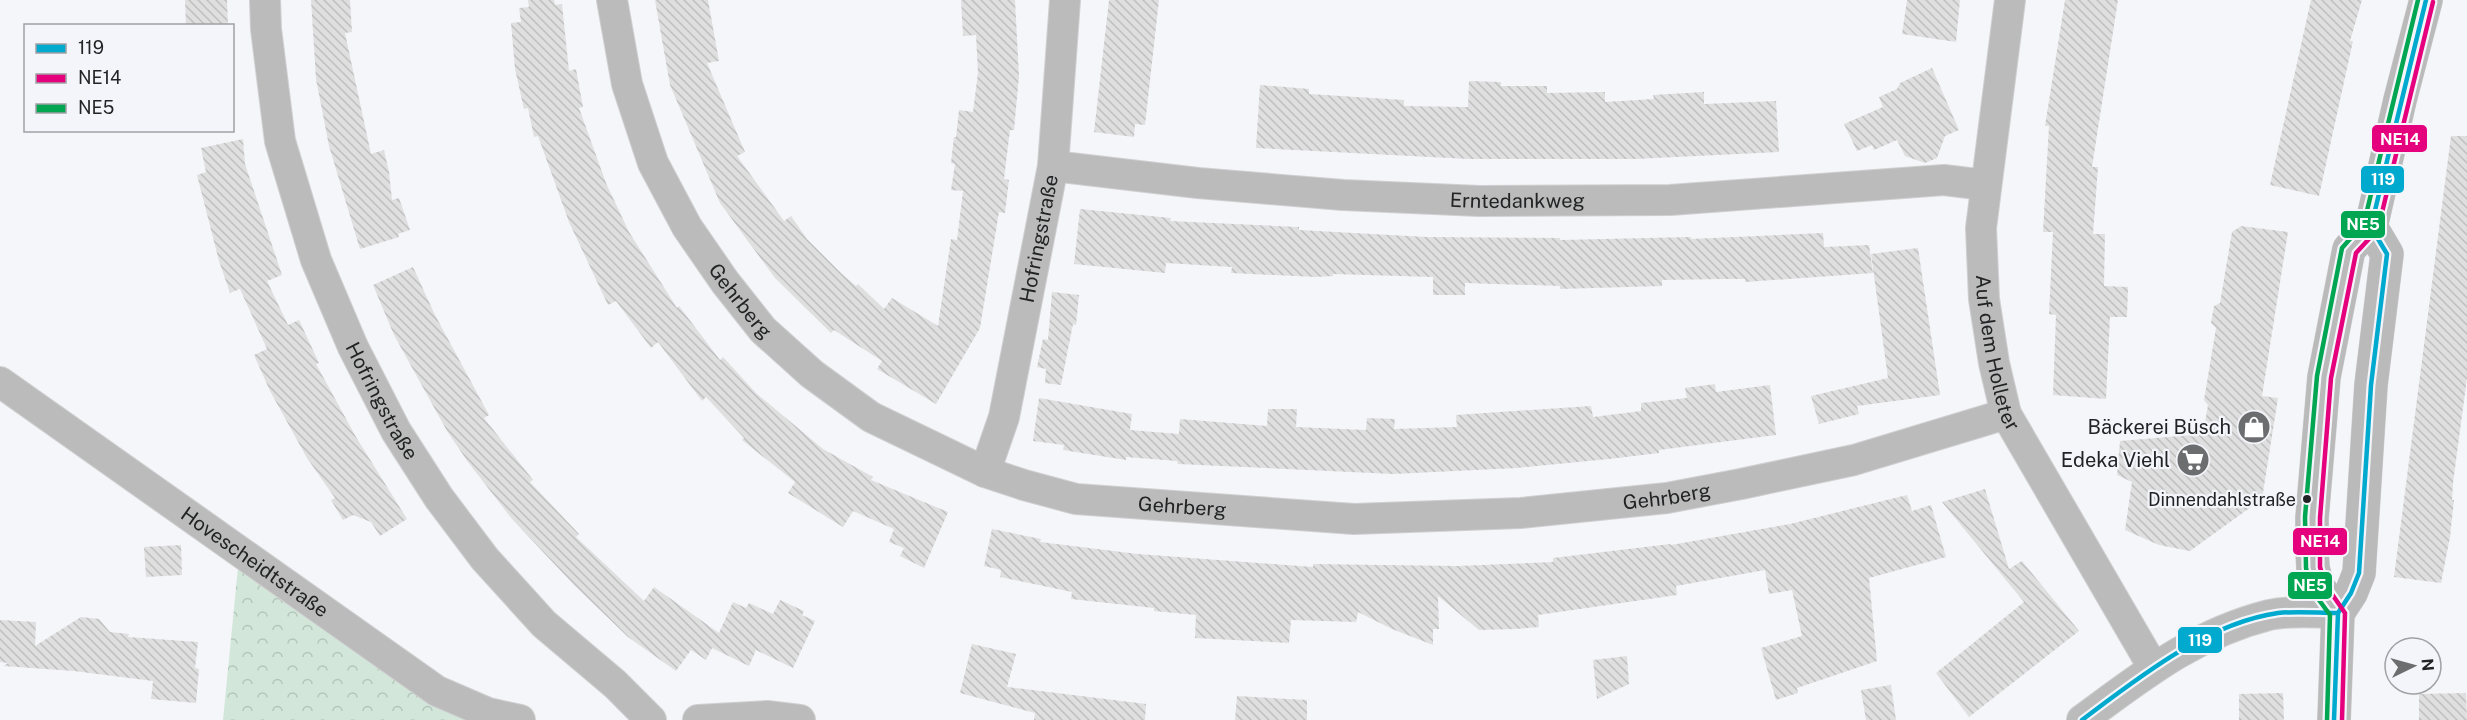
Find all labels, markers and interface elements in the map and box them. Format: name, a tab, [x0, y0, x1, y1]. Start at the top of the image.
legend	[24, 24, 234, 132]
text: 119	[78, 37, 104, 58]
text: NE14	[78, 67, 121, 88]
text: NE5	[78, 97, 114, 118]
line badge: NE14	[2371, 124, 2428, 153]
text: NE14	[2380, 130, 2421, 149]
line badge: 119	[2360, 165, 2405, 194]
text: 119	[2371, 170, 2395, 189]
street label: Hofringstraße	[1015, 172, 1063, 305]
street label: Erntedankweg	[1449, 188, 1585, 213]
line badge: NE5	[2340, 210, 2386, 239]
text: NE5	[2346, 215, 2380, 234]
street label: Gehrberg	[704, 259, 776, 344]
street label: Auf dem Holleter	[1971, 274, 2025, 435]
street label: Hofringstraße	[341, 338, 423, 464]
shop icon: Bäckerei Büsch	[2236, 409, 2272, 445]
place label: Bäckerei Büsch	[2087, 415, 2231, 439]
supermarket icon: Edeka Viehl	[2175, 442, 2211, 478]
place label: Edeka Viehl	[2061, 448, 2170, 472]
street label: Gehrberg	[1622, 478, 1713, 514]
place label: Dinnendahlstraße	[2148, 489, 2296, 510]
street label: Gehrberg	[1137, 491, 1227, 522]
marker: Dinnendahlstraße	[2301, 493, 2313, 505]
street label: Hovescheidtstraße	[176, 502, 333, 623]
line badge: NE14	[2292, 527, 2348, 556]
text: NE14	[2300, 532, 2341, 551]
line badge: NE5	[2287, 571, 2333, 600]
text: NE5	[2293, 576, 2327, 595]
line badge: 119	[2177, 626, 2223, 654]
text: 119	[2188, 631, 2212, 650]
north arrow	[2383, 636, 2443, 696]
text: N	[2417, 658, 2437, 672]

